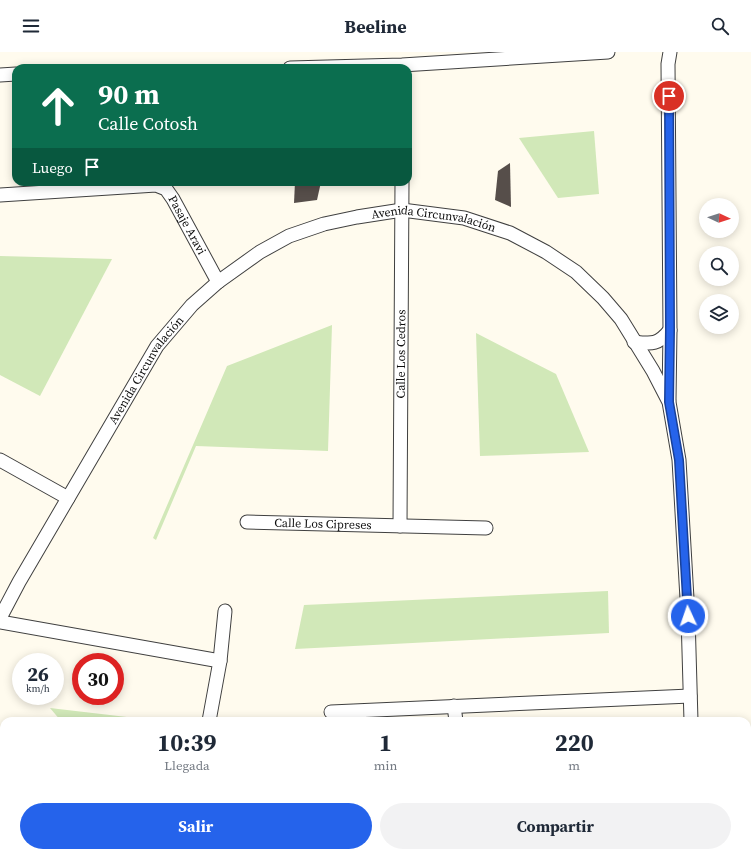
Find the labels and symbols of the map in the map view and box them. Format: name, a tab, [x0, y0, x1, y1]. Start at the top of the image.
pin	[652, 79, 686, 113]
street label: Pasaje Aravi	[165, 193, 210, 258]
north arrow	[699, 198, 739, 238]
street label: Avenida Circunvalación	[370, 202, 498, 236]
street label: Calle Los Cedros	[393, 310, 409, 398]
street label: Avenida Circunvalación	[105, 313, 187, 427]
street label: Calle Los Cipreses	[274, 515, 372, 533]
position arrow	[667, 595, 709, 637]
speed limit sign: 30	[72, 653, 124, 705]

